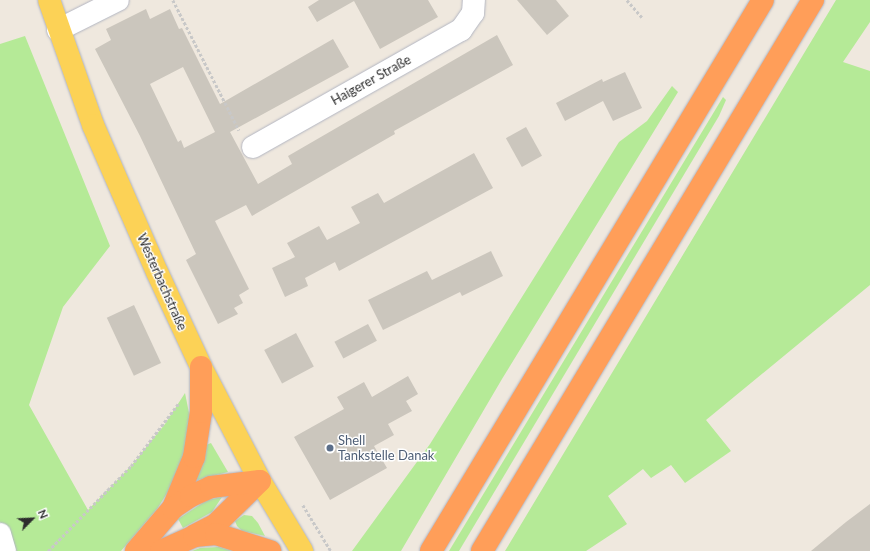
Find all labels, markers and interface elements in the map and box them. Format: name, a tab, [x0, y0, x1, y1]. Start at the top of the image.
street label: Haigerer Straße	[328, 52, 414, 108]
street label: Westerbachstraße	[134, 231, 190, 333]
place label: Shell Tankstelle Danak	[338, 433, 434, 464]
marker: Shell Tankstelle Danak	[325, 443, 335, 453]
north arrow	[12, 499, 52, 539]
text: N	[36, 507, 51, 520]

